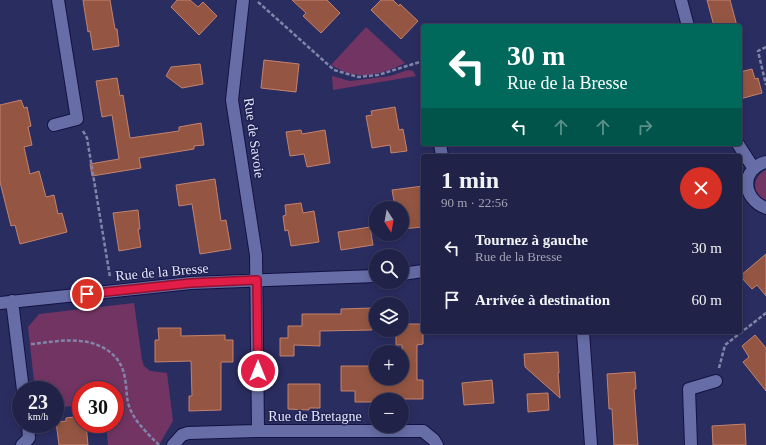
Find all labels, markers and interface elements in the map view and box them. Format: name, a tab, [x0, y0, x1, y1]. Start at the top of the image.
icon: left	[441, 40, 493, 92]
text: 30 m	[507, 40, 565, 71]
text: Rue de la Bresse	[507, 73, 627, 93]
street label: Rue de Savoie	[241, 97, 267, 179]
icon: left	[508, 116, 530, 138]
icon: ahead	[550, 116, 572, 138]
icon: ahead	[592, 116, 614, 138]
icon: right	[634, 116, 656, 138]
text: 1 min	[441, 167, 499, 193]
button: close	[680, 167, 722, 209]
text: 90 m · 22:56	[441, 195, 508, 210]
north arrow	[369, 201, 409, 241]
map controls	[369, 201, 409, 433]
text: Tournez à gauche	[475, 232, 588, 248]
icon: left	[441, 237, 463, 259]
text: 30 m	[692, 240, 722, 256]
button: search	[369, 249, 409, 289]
text: Rue de la Bresse	[475, 249, 562, 264]
street label: Rue de la Bresse	[115, 260, 209, 284]
pin	[70, 277, 104, 311]
icon: arrive	[76, 283, 98, 305]
icon: arrive	[441, 289, 463, 311]
text: Arrivée à destination	[475, 292, 610, 308]
text: 60 m	[692, 292, 722, 308]
button: layers	[369, 297, 409, 337]
button: +	[369, 345, 409, 385]
position arrow	[237, 350, 279, 392]
speed limit sign: 30	[72, 381, 124, 433]
text: 23	[28, 391, 48, 413]
button: −	[369, 393, 409, 433]
street label: Rue de Bretagne	[268, 409, 362, 424]
text: km/h	[28, 411, 48, 422]

